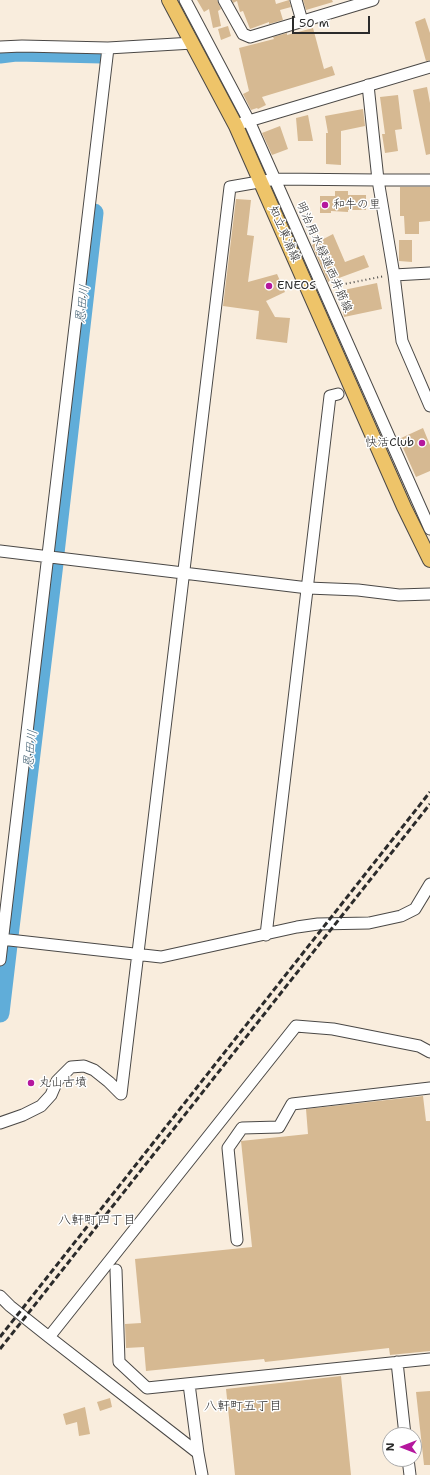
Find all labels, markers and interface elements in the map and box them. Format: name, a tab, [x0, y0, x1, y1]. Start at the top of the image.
scale bar	[294, 8, 372, 34]
text: 50 m	[299, 15, 329, 31]
place label: 和牛の里	[333, 198, 381, 212]
street label: 明治用水緑道西井筋線	[293, 199, 355, 315]
marker: 和牛の里	[320, 200, 330, 210]
street label: 知立東浦線	[265, 204, 303, 264]
place label: ENEOS	[277, 279, 316, 293]
marker: ENEOS	[264, 281, 274, 291]
water label: 恩田川	[73, 284, 93, 324]
place label: 快活Club	[365, 436, 414, 450]
marker: 快活Club	[417, 438, 427, 448]
water label: 恩田川	[21, 729, 41, 769]
place label: 丸山古墳	[39, 1076, 87, 1090]
marker: 丸山古墳	[26, 1078, 36, 1088]
district label: 八軒町四丁目	[58, 1213, 136, 1229]
district label: 八軒町五丁目	[204, 1399, 282, 1415]
north arrow	[382, 1427, 422, 1467]
text: N	[383, 1443, 398, 1451]

